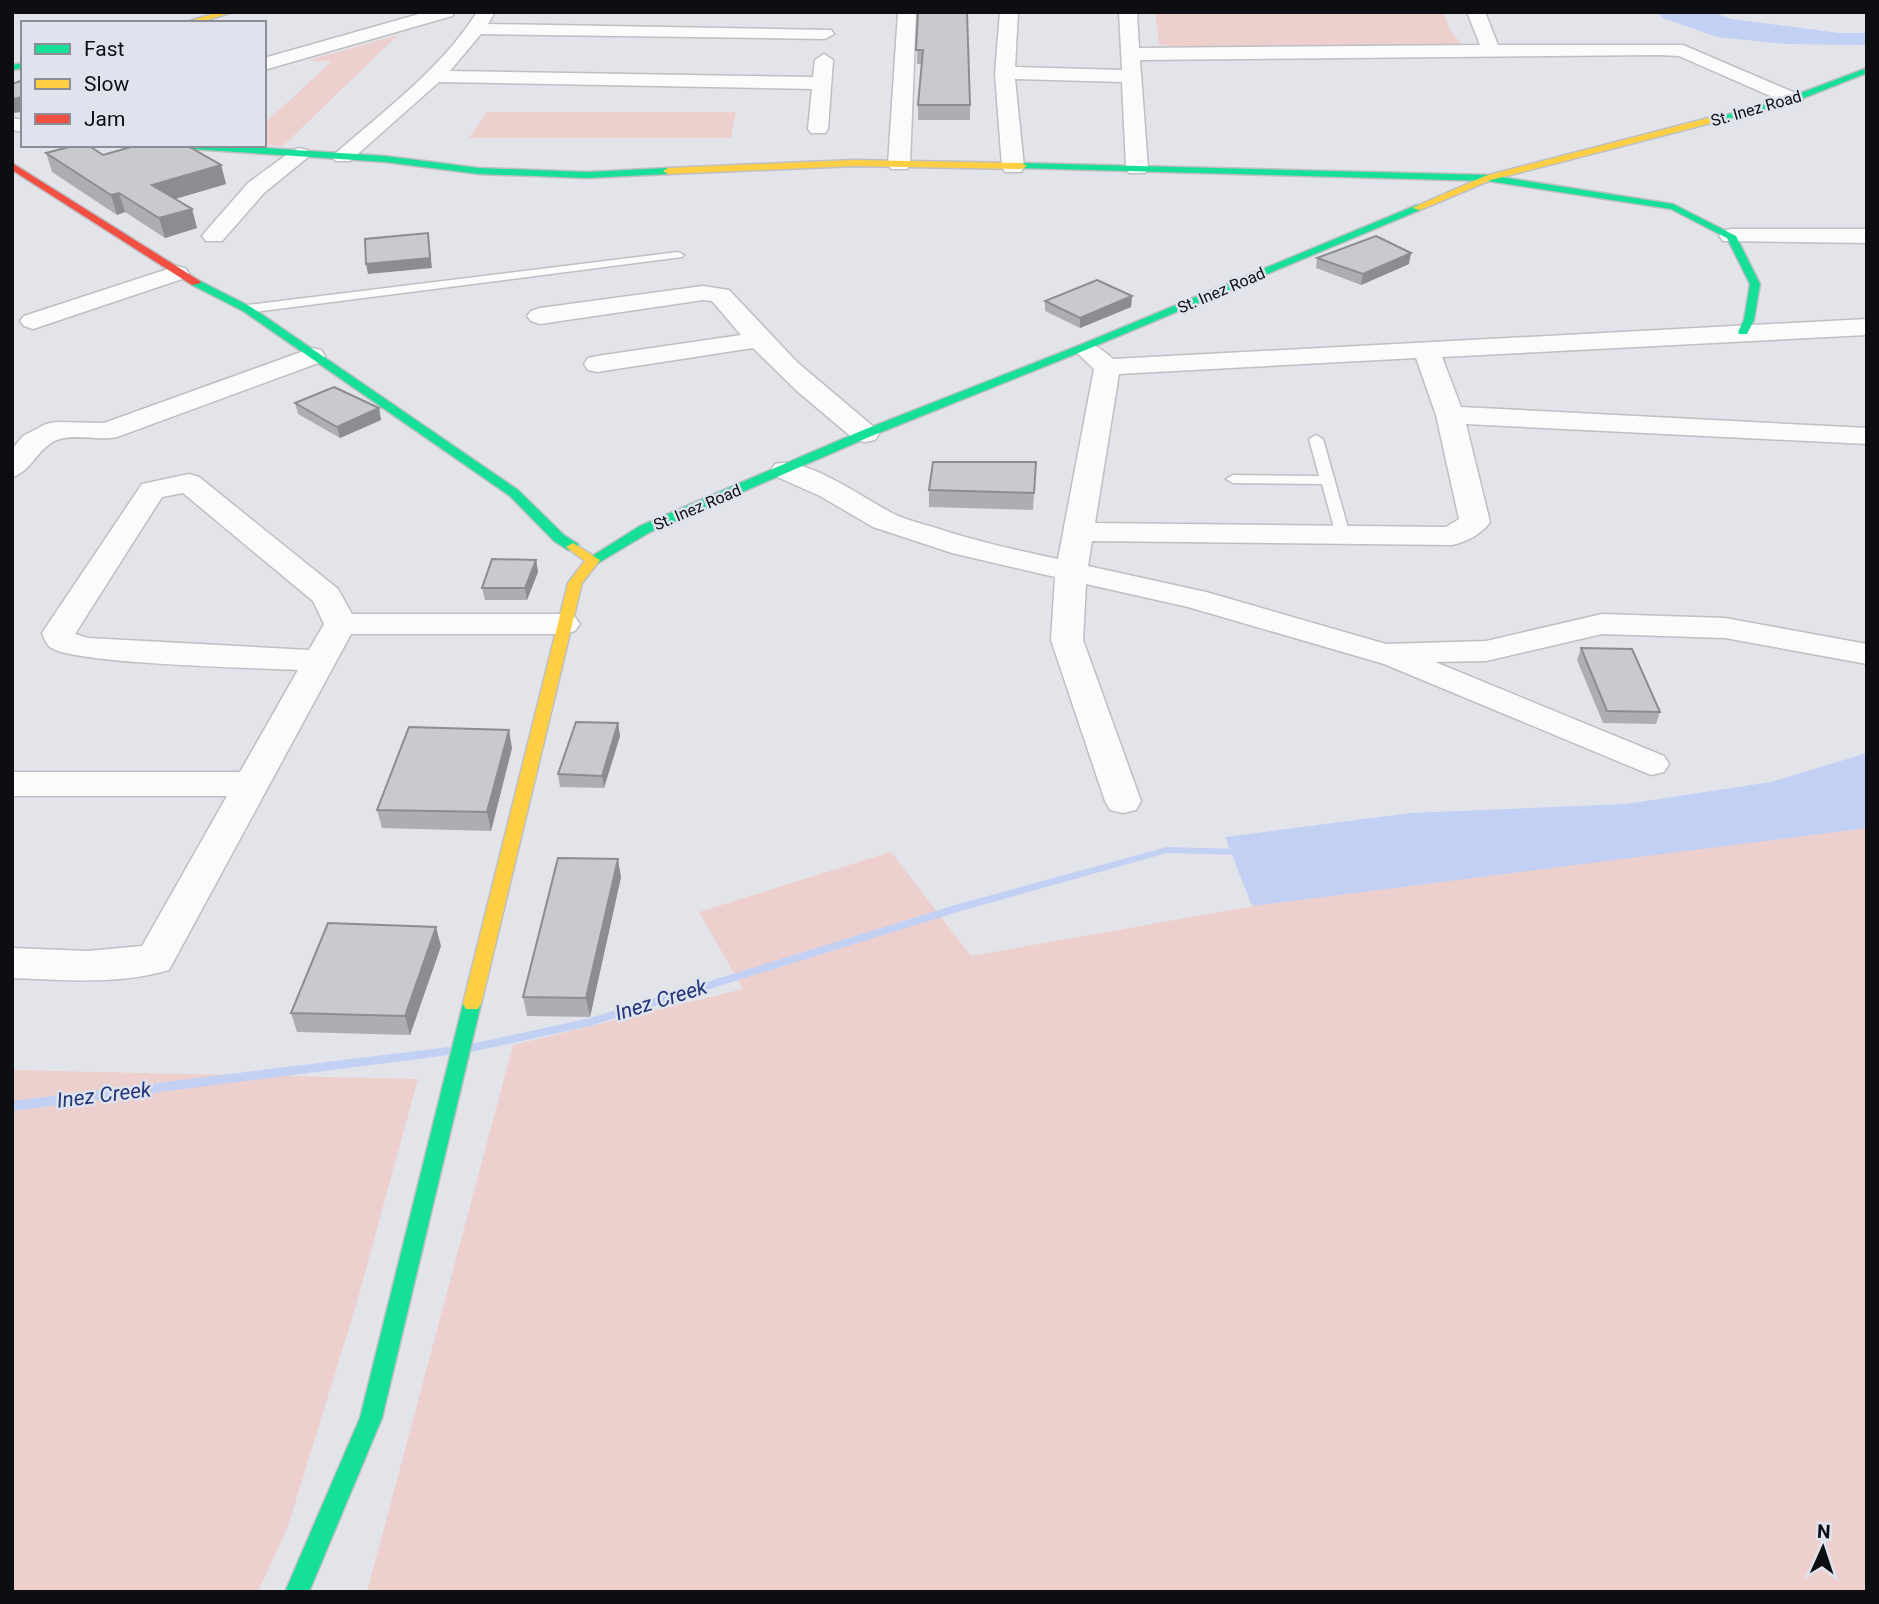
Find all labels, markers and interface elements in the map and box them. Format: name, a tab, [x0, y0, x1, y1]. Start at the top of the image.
legend	[21, 21, 266, 147]
text: Fast	[84, 37, 125, 61]
text: Slow	[84, 72, 130, 96]
street label: St. Inez Road	[1709, 87, 1804, 130]
text: Jam	[84, 107, 125, 131]
street label: St. Inez Road	[1175, 264, 1268, 317]
street label: St. Inez Road	[651, 481, 744, 534]
water label: Inez Creek	[612, 974, 710, 1025]
water label: Inez Creek	[56, 1077, 153, 1113]
north arrow	[1788, 1513, 1858, 1583]
text: N	[1817, 1520, 1831, 1543]

